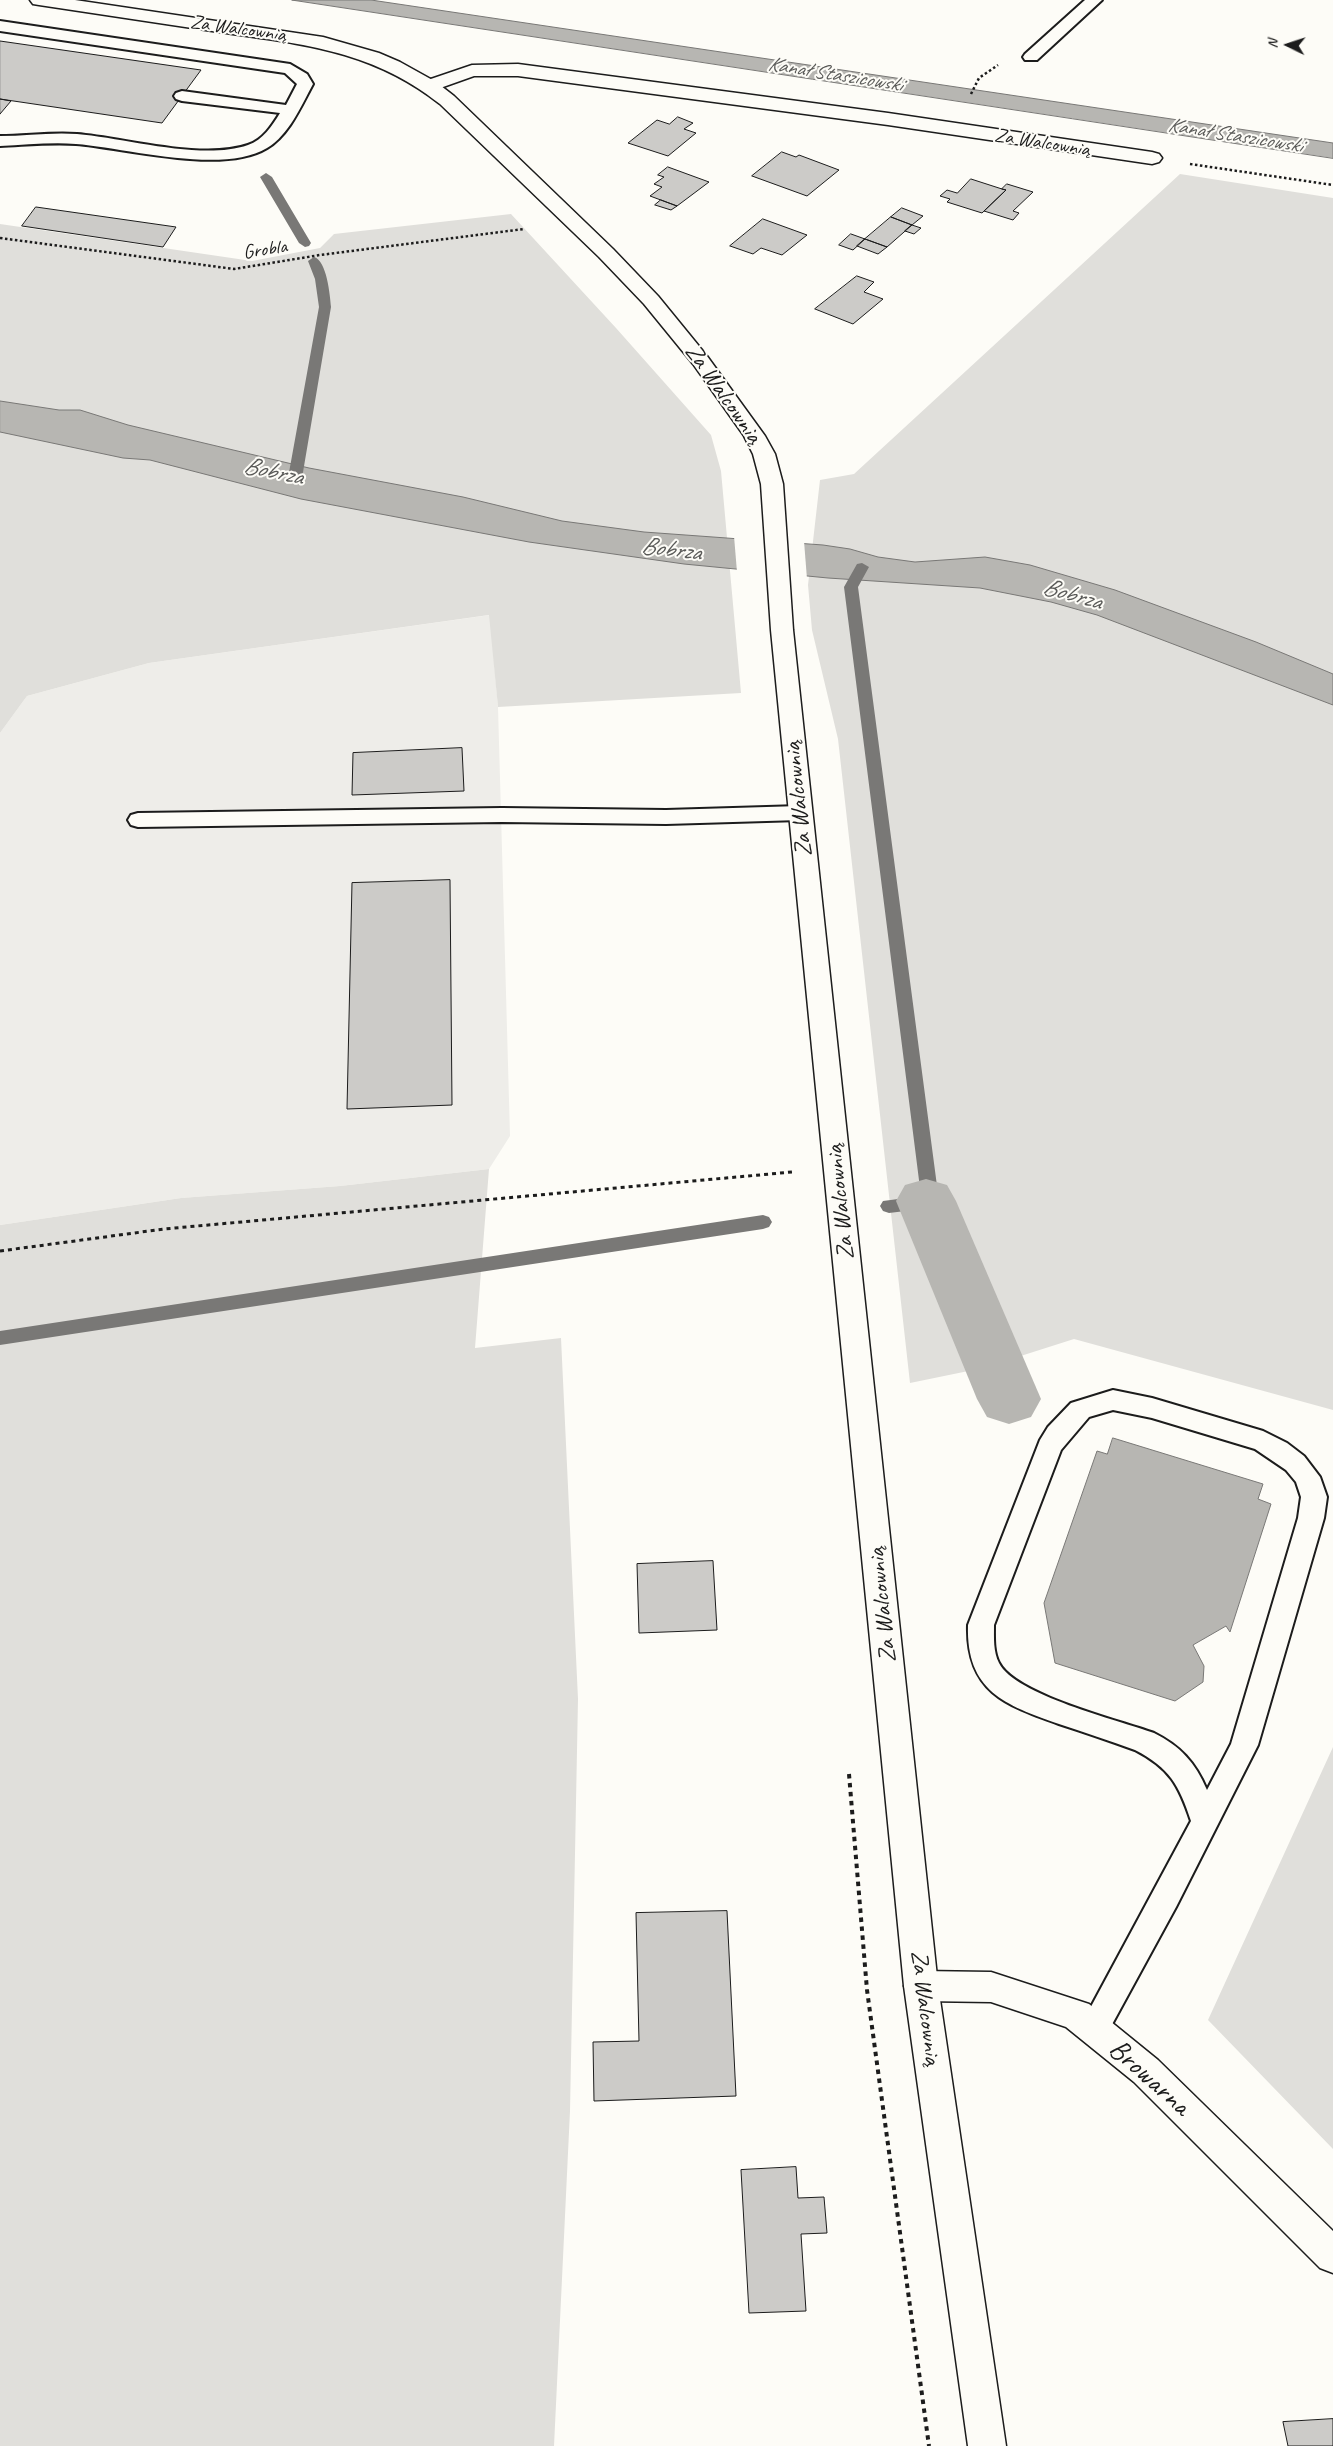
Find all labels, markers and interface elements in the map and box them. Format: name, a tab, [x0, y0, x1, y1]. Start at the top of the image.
street label: Za Walcownią	[189, 10, 287, 48]
north arrow	[1263, 20, 1313, 70]
text: N	[1264, 39, 1281, 49]
water label: Kanał Staszicowski	[766, 52, 904, 98]
water label: Kanał Staszicowski	[1166, 113, 1304, 159]
street label: Za Walcownią	[993, 124, 1091, 162]
street label: Grobla	[241, 235, 289, 265]
street label: Za Walcownią	[678, 339, 768, 449]
water label: Bobrza	[241, 451, 305, 493]
water label: Bobrza	[640, 531, 702, 569]
water label: Bobrza	[1039, 572, 1105, 618]
street label: Za Walcownią	[779, 740, 819, 858]
street label: Za Walcownią	[821, 1143, 861, 1261]
street label: Za Walcownią	[863, 1546, 903, 1664]
street label: Za Walcownią	[904, 1949, 946, 2067]
street label: Browarna	[1101, 2032, 1197, 2124]

